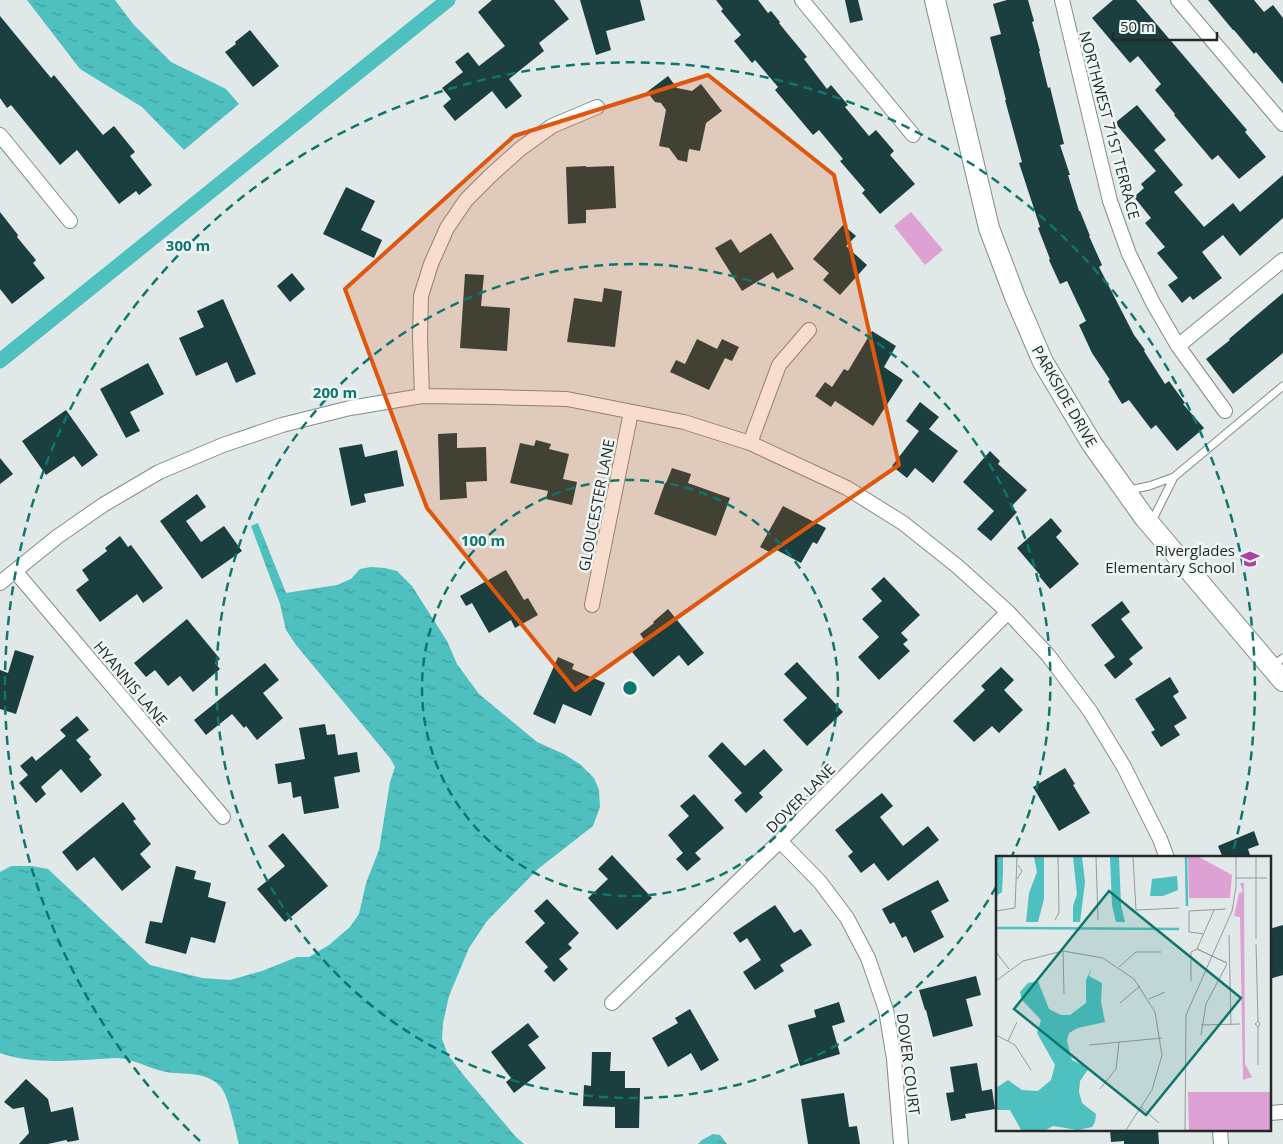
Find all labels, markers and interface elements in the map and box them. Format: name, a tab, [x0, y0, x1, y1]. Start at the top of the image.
scale bar	[1113, 10, 1217, 42]
text: 50 m	[1120, 16, 1155, 36]
street label: NORTHWEST 71ST TERRACE	[1075, 29, 1145, 221]
text: 300 m	[166, 235, 210, 255]
street label: PARKSIDE DRIVE	[1028, 342, 1102, 450]
text: 200 m	[313, 382, 357, 402]
street label: GLOUCESTER LANE	[573, 437, 619, 573]
text: 100 m	[461, 530, 505, 550]
place label: Riverglades Elementary School	[1105, 540, 1235, 577]
school or university icon: Riverglades Elementary School	[1239, 548, 1261, 570]
street label: HYANNIS LANE	[90, 636, 172, 730]
centre of rings	[621, 679, 639, 697]
street label: DOVER LANE	[761, 759, 839, 837]
inset map	[996, 856, 1270, 1132]
street label: DOVER COURT	[893, 1012, 925, 1117]

